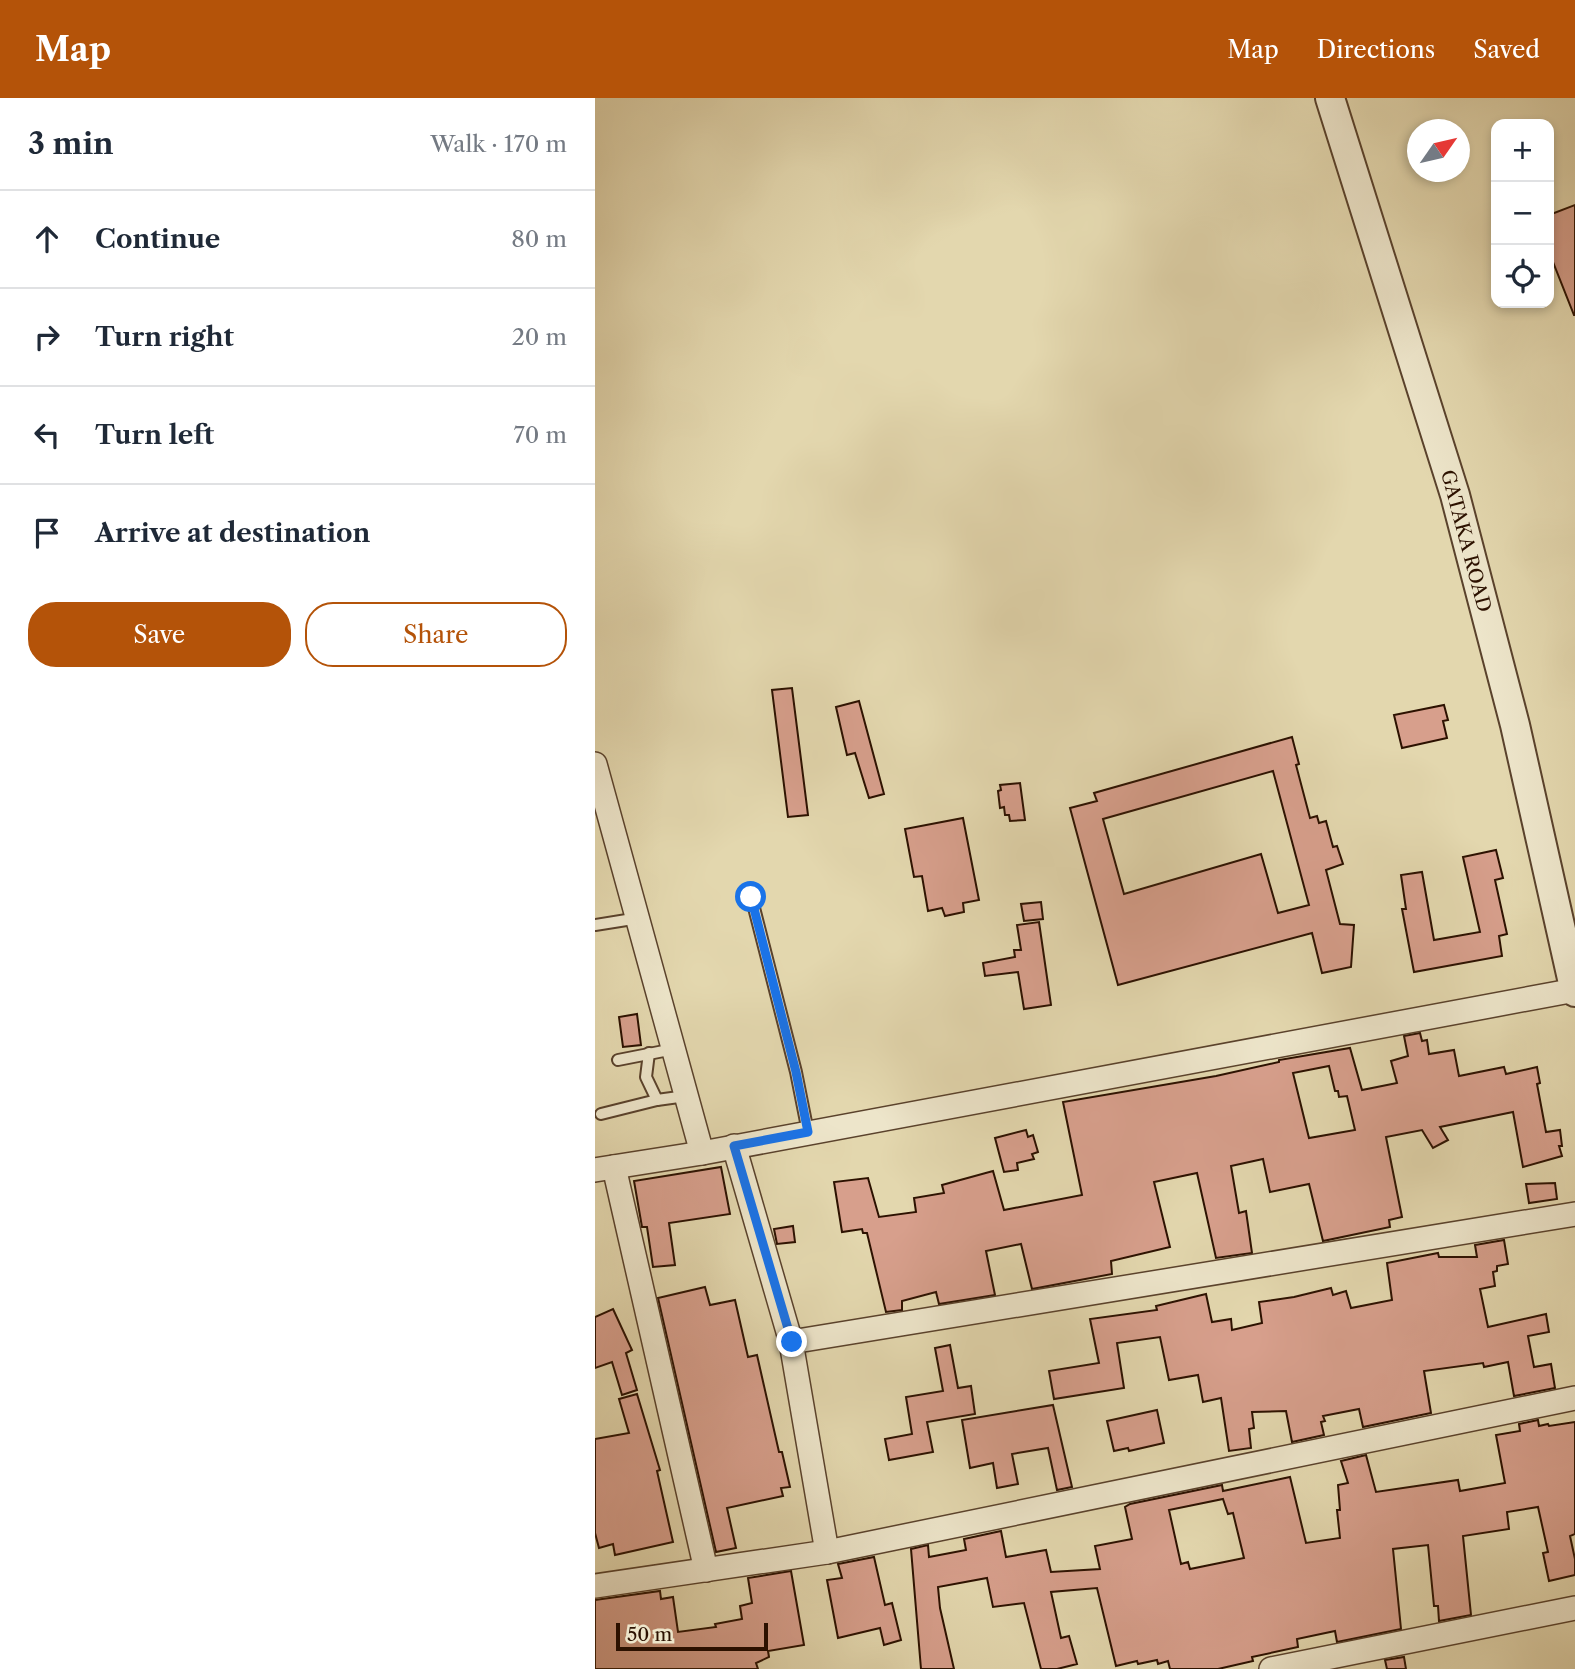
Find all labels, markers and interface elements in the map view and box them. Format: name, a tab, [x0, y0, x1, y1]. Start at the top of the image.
text: Map	[35, 29, 111, 70]
text: Map	[1227, 35, 1279, 64]
text: Directions	[1317, 35, 1435, 64]
text: Saved	[1473, 35, 1540, 64]
north arrow	[1407, 119, 1470, 182]
map controls	[1491, 119, 1554, 308]
button: +	[1491, 119, 1554, 182]
text: 3 min	[28, 125, 114, 162]
text: Walk · 170 m	[430, 130, 567, 158]
button: −	[1491, 182, 1554, 245]
icon: ahead	[28, 220, 66, 258]
text: Continue	[95, 223, 220, 255]
text: 80 m	[511, 225, 567, 253]
button: locate	[1491, 245, 1554, 308]
icon: right	[28, 318, 66, 356]
text: Turn right	[95, 321, 234, 353]
text: 20 m	[512, 323, 567, 351]
icon: left	[28, 416, 66, 454]
text: Turn left	[95, 419, 214, 451]
text: 70 m	[514, 421, 567, 449]
street label: GATAKA ROAD	[1436, 467, 1496, 615]
icon: arrive	[28, 514, 66, 552]
text: Arrive at destination	[95, 517, 370, 549]
button: Save	[28, 602, 291, 667]
button: Share	[305, 602, 567, 667]
route start	[735, 881, 766, 912]
route end	[776, 1326, 807, 1357]
scale bar	[616, 1620, 768, 1652]
text: 50 m	[627, 1623, 672, 1646]

